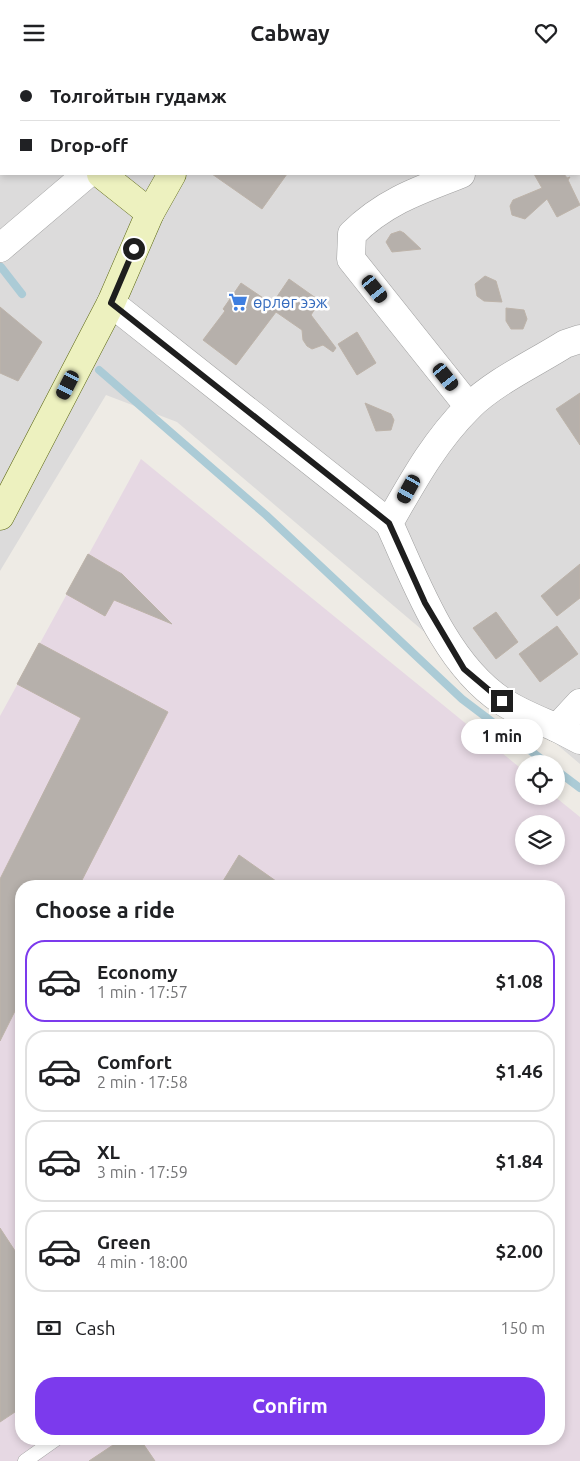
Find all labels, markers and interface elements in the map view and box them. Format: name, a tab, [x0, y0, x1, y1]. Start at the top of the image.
icon: menu	[20, 19, 48, 47]
icon: heart	[532, 19, 560, 47]
text: Cabway	[250, 20, 330, 45]
text: Толгойтын гудамж	[50, 85, 227, 107]
text: Drop-off	[50, 134, 128, 156]
route start	[123, 238, 145, 260]
car	[359, 273, 390, 305]
supermarket icon: өрлөг ээж	[227, 291, 249, 313]
place label: өрлөг ээж	[253, 293, 328, 311]
car	[430, 361, 461, 393]
car	[54, 368, 81, 402]
car	[395, 472, 422, 506]
route end	[491, 690, 513, 712]
callout: 1 min	[461, 719, 543, 753]
text: 1 min	[482, 727, 522, 745]
map controls	[515, 755, 565, 865]
button: locate	[515, 755, 565, 805]
button: layers	[515, 815, 565, 865]
text: Choose a ride	[35, 897, 175, 922]
icon: car	[37, 959, 82, 1004]
text: Economy	[97, 961, 178, 983]
text: $1.08	[495, 970, 543, 992]
text: 1 min · 17:57	[97, 983, 188, 1001]
icon: car	[37, 1049, 82, 1094]
text: Comfort	[97, 1051, 172, 1073]
text: $1.46	[495, 1060, 543, 1082]
text: 2 min · 17:58	[97, 1073, 188, 1091]
icon: car	[37, 1139, 82, 1184]
text: XL	[97, 1141, 120, 1163]
text: $1.84	[495, 1150, 543, 1172]
text: 3 min · 17:59	[97, 1163, 188, 1181]
icon: car	[37, 1229, 82, 1274]
text: Green	[97, 1231, 151, 1253]
text: $2.00	[495, 1240, 543, 1262]
text: 4 min · 18:00	[97, 1253, 188, 1271]
icon: cash	[35, 1314, 63, 1342]
text: Cash	[75, 1317, 116, 1339]
text: 150 m	[500, 1319, 545, 1337]
button: Confirm	[35, 1377, 545, 1435]

